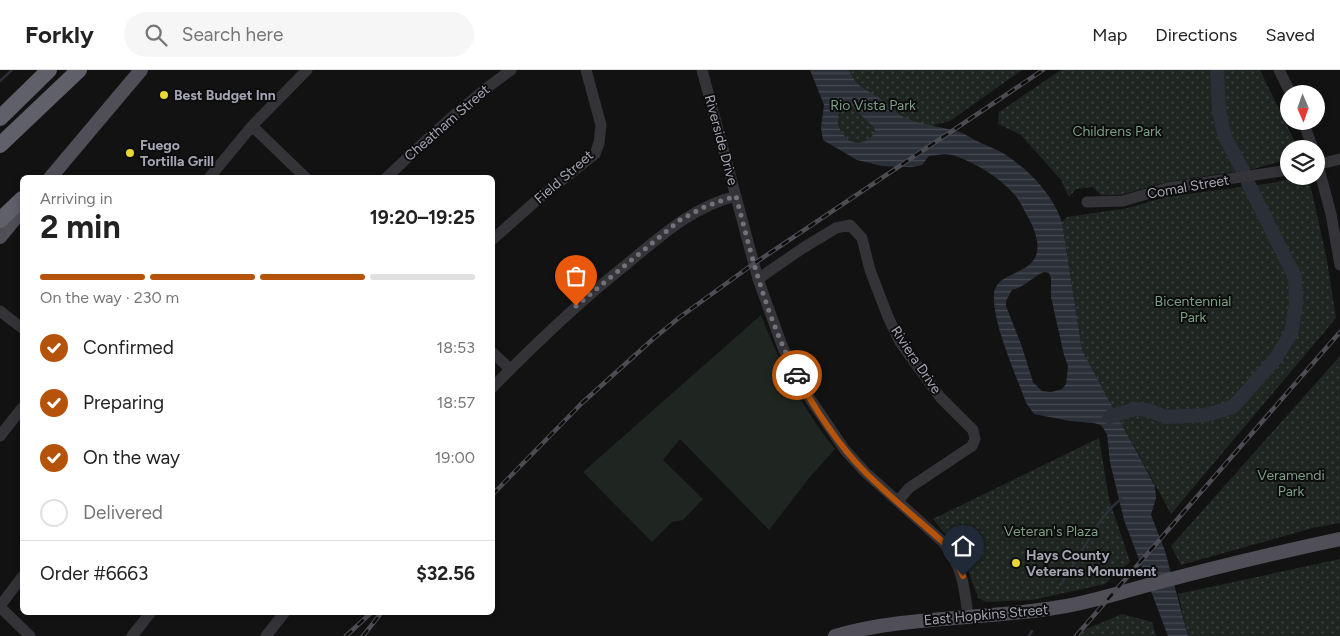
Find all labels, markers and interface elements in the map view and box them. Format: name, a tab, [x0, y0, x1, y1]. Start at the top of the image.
search box	[124, 12, 474, 57]
text: Forkly	[25, 20, 94, 49]
icon: search	[142, 21, 170, 49]
text: Search here	[182, 23, 283, 46]
text: Map	[1092, 24, 1127, 46]
text: Directions	[1155, 24, 1237, 46]
text: Saved	[1265, 24, 1315, 46]
street label: Cheatham Street	[401, 81, 493, 165]
north arrow	[1280, 85, 1325, 130]
map controls	[1280, 85, 1325, 185]
place label: Best Budget Inn	[174, 87, 276, 104]
marker: Best Budget Inn	[158, 89, 170, 101]
street label: Riverside Drive	[701, 93, 741, 187]
park label: Rio Vista Park	[830, 97, 916, 114]
park label: Childrens Park	[1072, 123, 1162, 140]
place label: Fuego Tortilla Grill	[140, 137, 214, 170]
button: layers	[1280, 140, 1325, 185]
marker: Fuego Tortilla Grill	[124, 147, 136, 159]
street label: Field Street	[531, 147, 597, 207]
street label: Comal Street	[1146, 171, 1230, 203]
text: Arriving in	[40, 189, 112, 208]
text: 19:20–19:25	[370, 206, 475, 229]
text: 2 min	[40, 208, 121, 246]
pin	[555, 255, 597, 306]
icon: bag	[562, 262, 590, 290]
text: On the way · 230 m	[40, 288, 179, 307]
park label: Bicentennial Park	[1155, 293, 1231, 326]
street label: Riviera Drive	[887, 323, 945, 397]
icon: check	[40, 334, 68, 362]
text: Confirmed	[83, 336, 174, 359]
text: 18:53	[437, 338, 475, 357]
courier	[772, 350, 822, 400]
icon: car	[783, 361, 811, 389]
icon: check	[40, 389, 68, 417]
text: Preparing	[83, 391, 164, 414]
text: 18:57	[437, 393, 475, 412]
icon: check	[40, 444, 68, 472]
text: On the way	[83, 446, 180, 469]
text: 19:00	[435, 448, 475, 467]
park label: Veramendi Park	[1257, 467, 1325, 500]
text: Delivered	[83, 501, 163, 524]
park label: Veteran's Plaza	[1004, 523, 1098, 540]
pin	[942, 525, 984, 576]
icon: home	[949, 532, 977, 560]
place label: Hays County Veterans Monument	[1026, 547, 1157, 580]
marker: Hays County Veterans Monument	[1010, 557, 1022, 569]
text: Order #6663	[40, 562, 148, 585]
text: $32.56	[416, 562, 475, 585]
street label: East Hopkins Street	[923, 601, 1049, 629]

